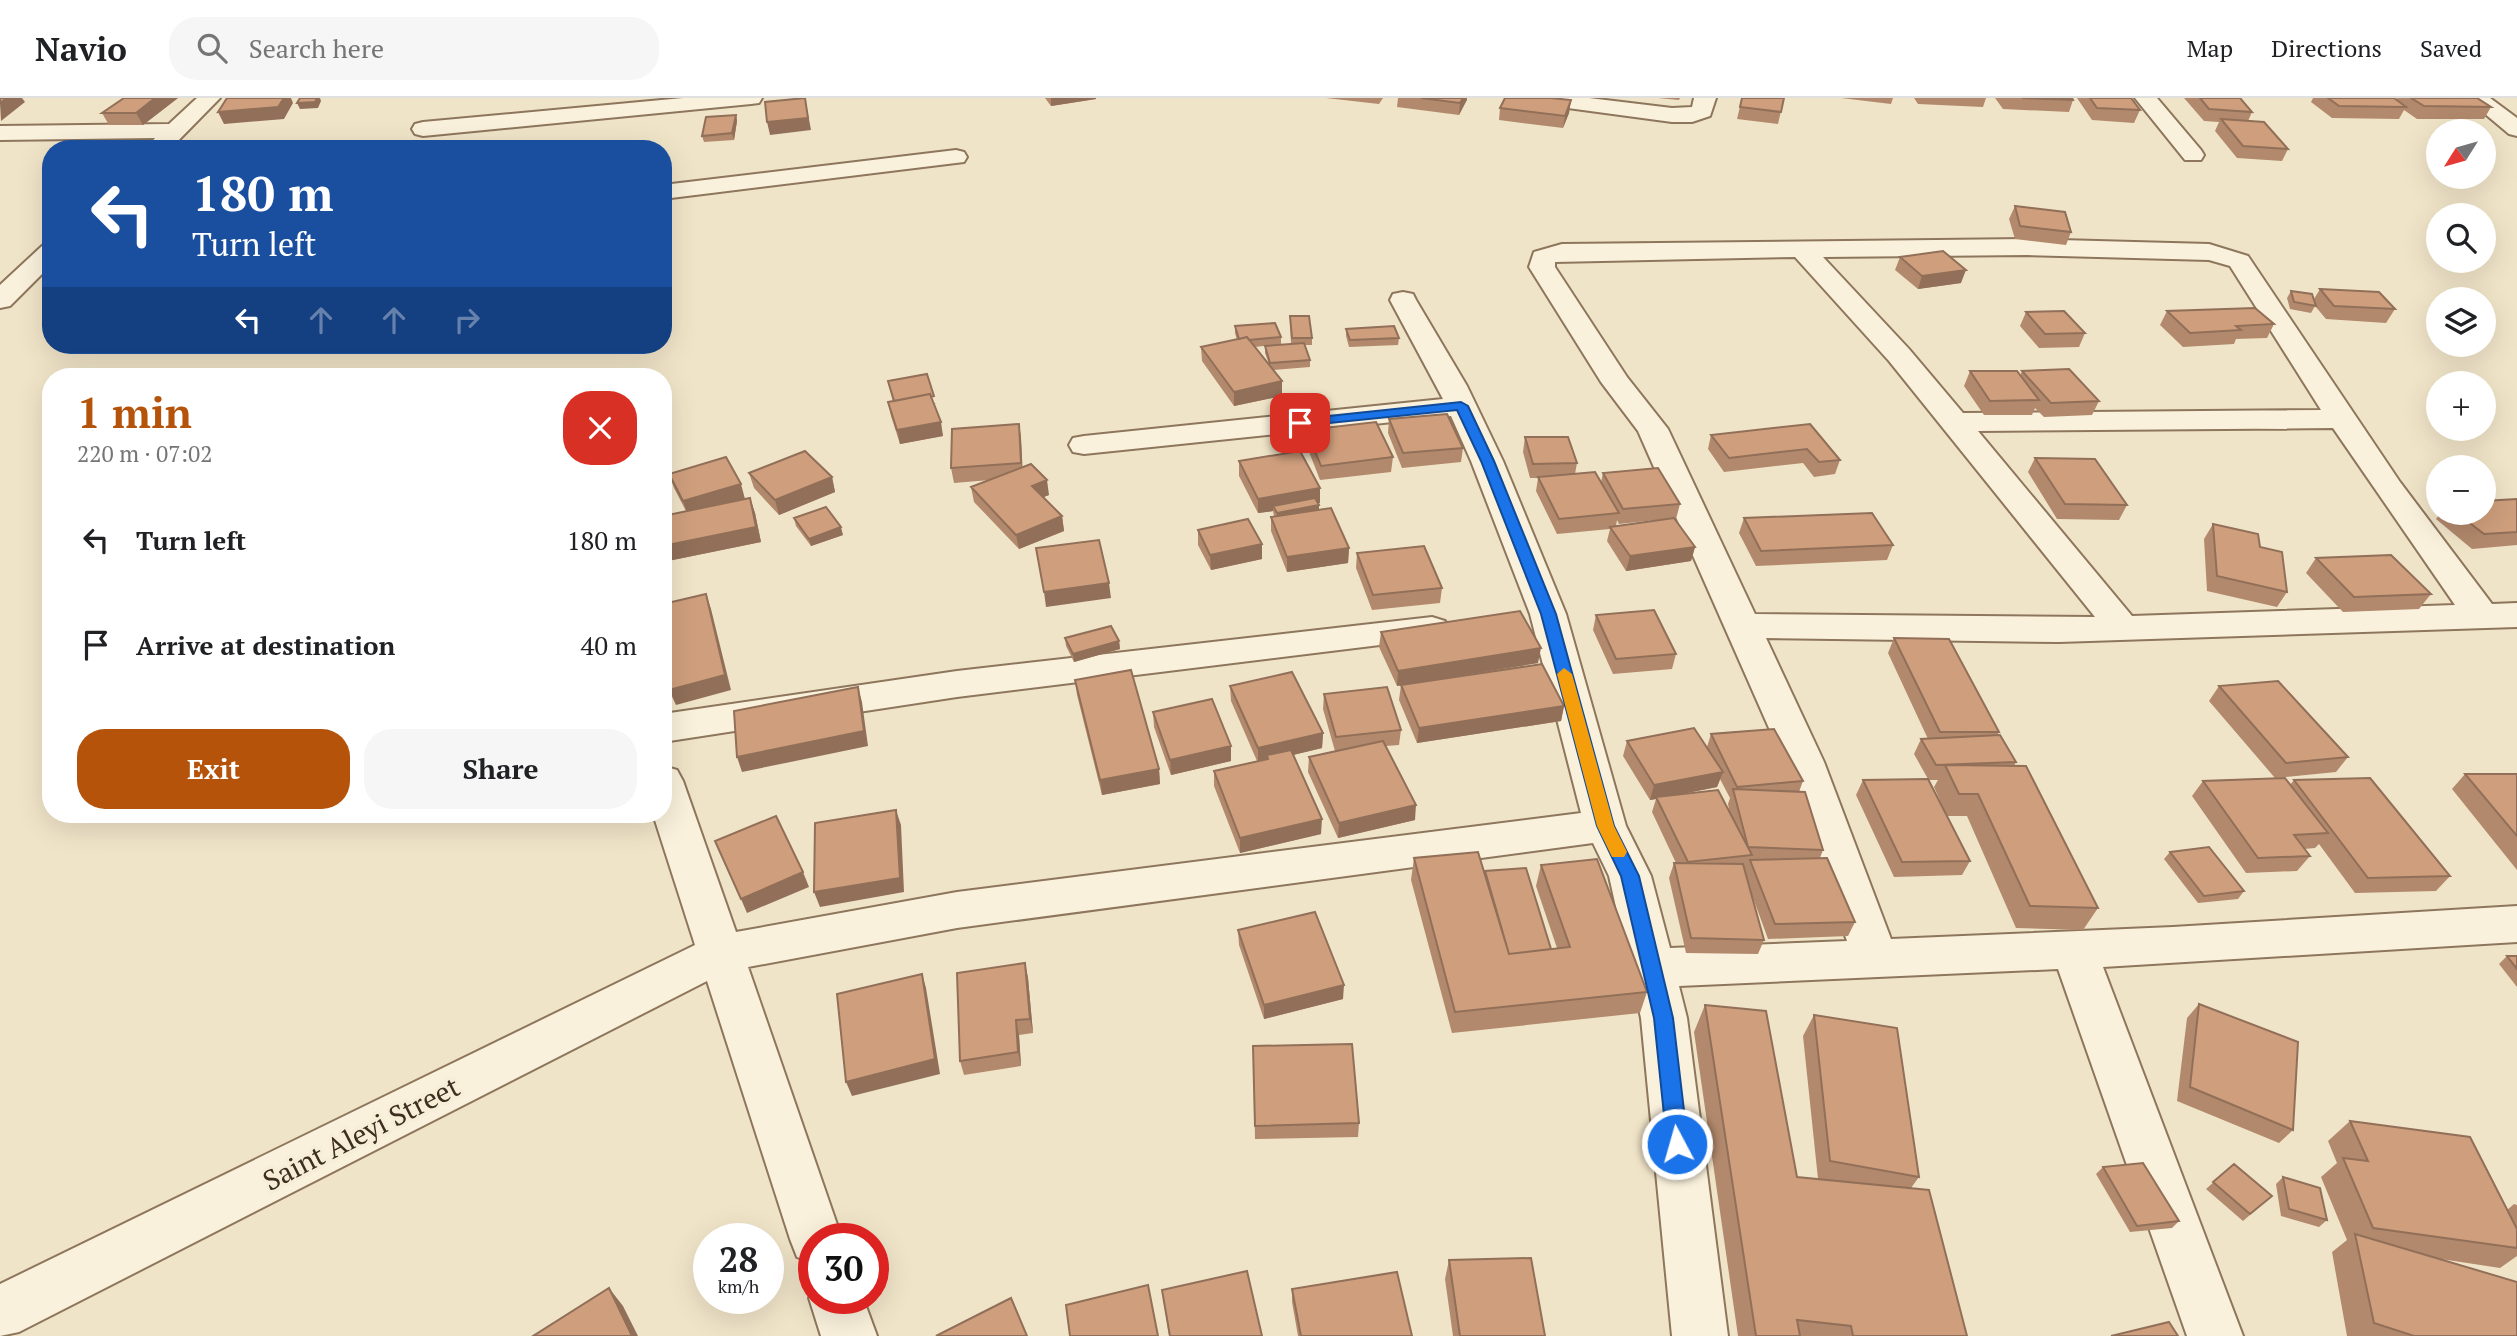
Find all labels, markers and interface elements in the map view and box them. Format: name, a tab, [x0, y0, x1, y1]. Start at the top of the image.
search box	[169, 17, 659, 80]
text: Navio	[35, 27, 127, 70]
icon: search	[193, 29, 231, 67]
text: Search here	[249, 31, 384, 65]
text: Map	[2187, 32, 2233, 64]
text: Directions	[2271, 32, 2382, 64]
text: Saved	[2420, 32, 2482, 64]
north arrow	[2426, 119, 2496, 189]
map controls	[2426, 119, 2496, 525]
text: 180 m	[192, 160, 334, 225]
icon: left	[77, 168, 168, 259]
button: search	[2426, 203, 2496, 273]
text: Turn left	[192, 223, 316, 265]
button: layers	[2426, 287, 2496, 357]
icon: left	[229, 301, 267, 339]
icon: ahead	[302, 301, 340, 339]
icon: ahead	[375, 301, 413, 339]
icon: right	[448, 301, 486, 339]
button: +	[2426, 371, 2496, 441]
text: 1 min	[77, 384, 192, 440]
button: close	[563, 391, 637, 465]
pin	[1270, 393, 1330, 453]
icon: arrive	[1281, 404, 1319, 442]
text: 220 m · 07:02	[77, 438, 212, 469]
button: −	[2426, 455, 2496, 525]
icon: left	[77, 521, 115, 559]
text: Turn left	[136, 523, 246, 557]
text: 180 m	[567, 523, 637, 557]
icon: arrive	[77, 626, 115, 664]
text: Arrive at destination	[136, 628, 395, 662]
text: 40 m	[581, 628, 637, 662]
button: Exit	[77, 729, 350, 809]
button: Share	[364, 729, 637, 809]
street label: Saint Aleyi Street	[256, 1067, 466, 1199]
position arrow	[1640, 1107, 1714, 1181]
speed limit sign: 30	[798, 1223, 889, 1314]
text: 28	[719, 1236, 758, 1282]
text: km/h	[718, 1274, 759, 1298]

